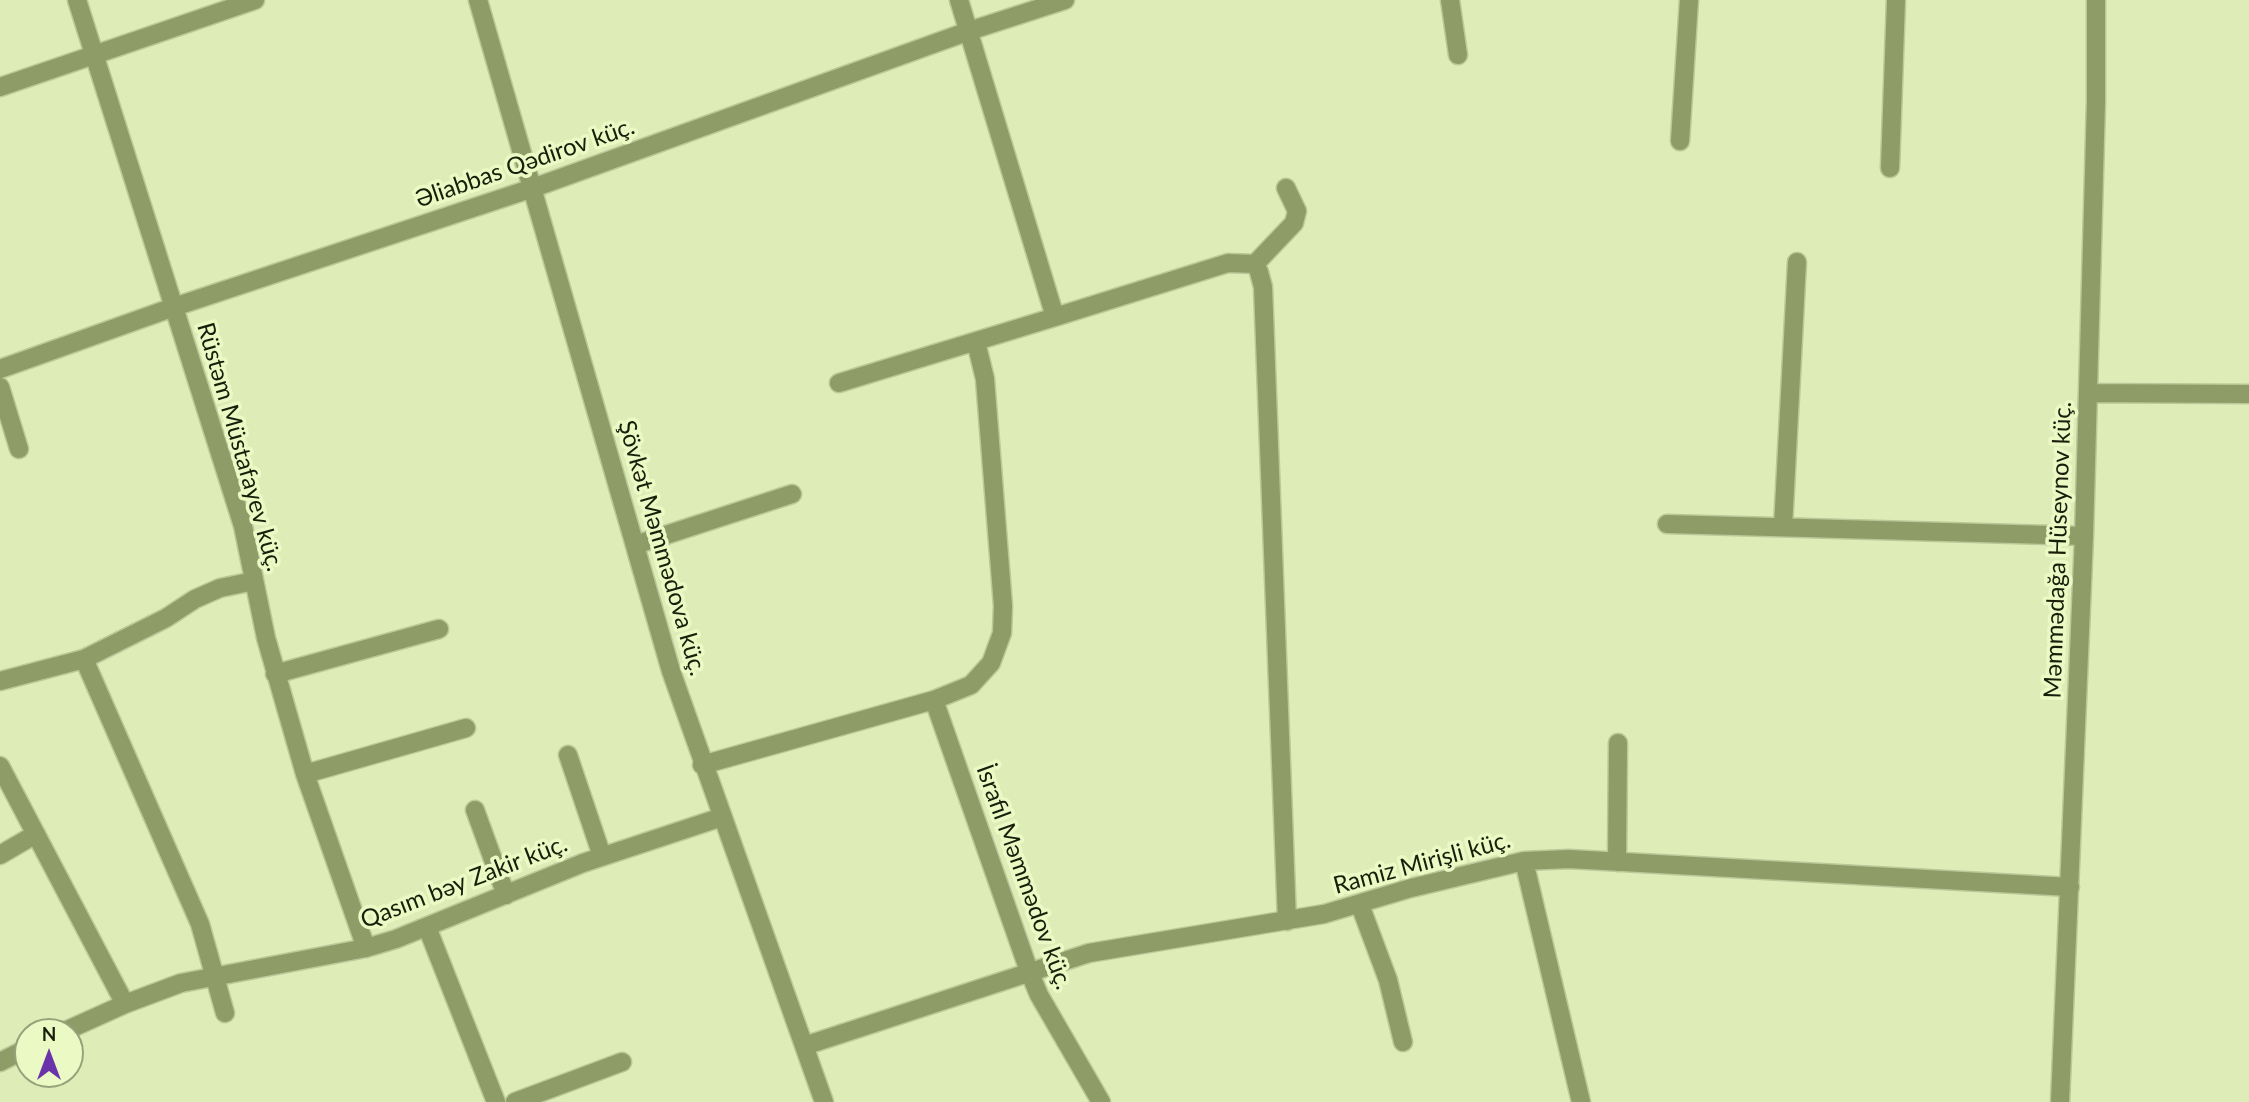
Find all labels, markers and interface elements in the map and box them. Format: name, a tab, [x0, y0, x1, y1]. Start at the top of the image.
street label: Əliabbas Qədirov küç.	[412, 112, 638, 214]
street label: Rüstəm Müstafayev küç.	[191, 319, 289, 575]
street label: Məmmədağa Hüseynov küç.	[2038, 401, 2078, 699]
street label: Şövkət Məmmədova küç.	[612, 417, 712, 679]
street label: İsrafil Məmmədov küç.	[970, 761, 1078, 993]
street label: Ramiz Mirişli küç.	[1330, 825, 1514, 901]
street label: Qasım bəy Zakir küç.	[357, 829, 571, 935]
north arrow	[14, 1018, 84, 1088]
text: N	[42, 1022, 56, 1045]

